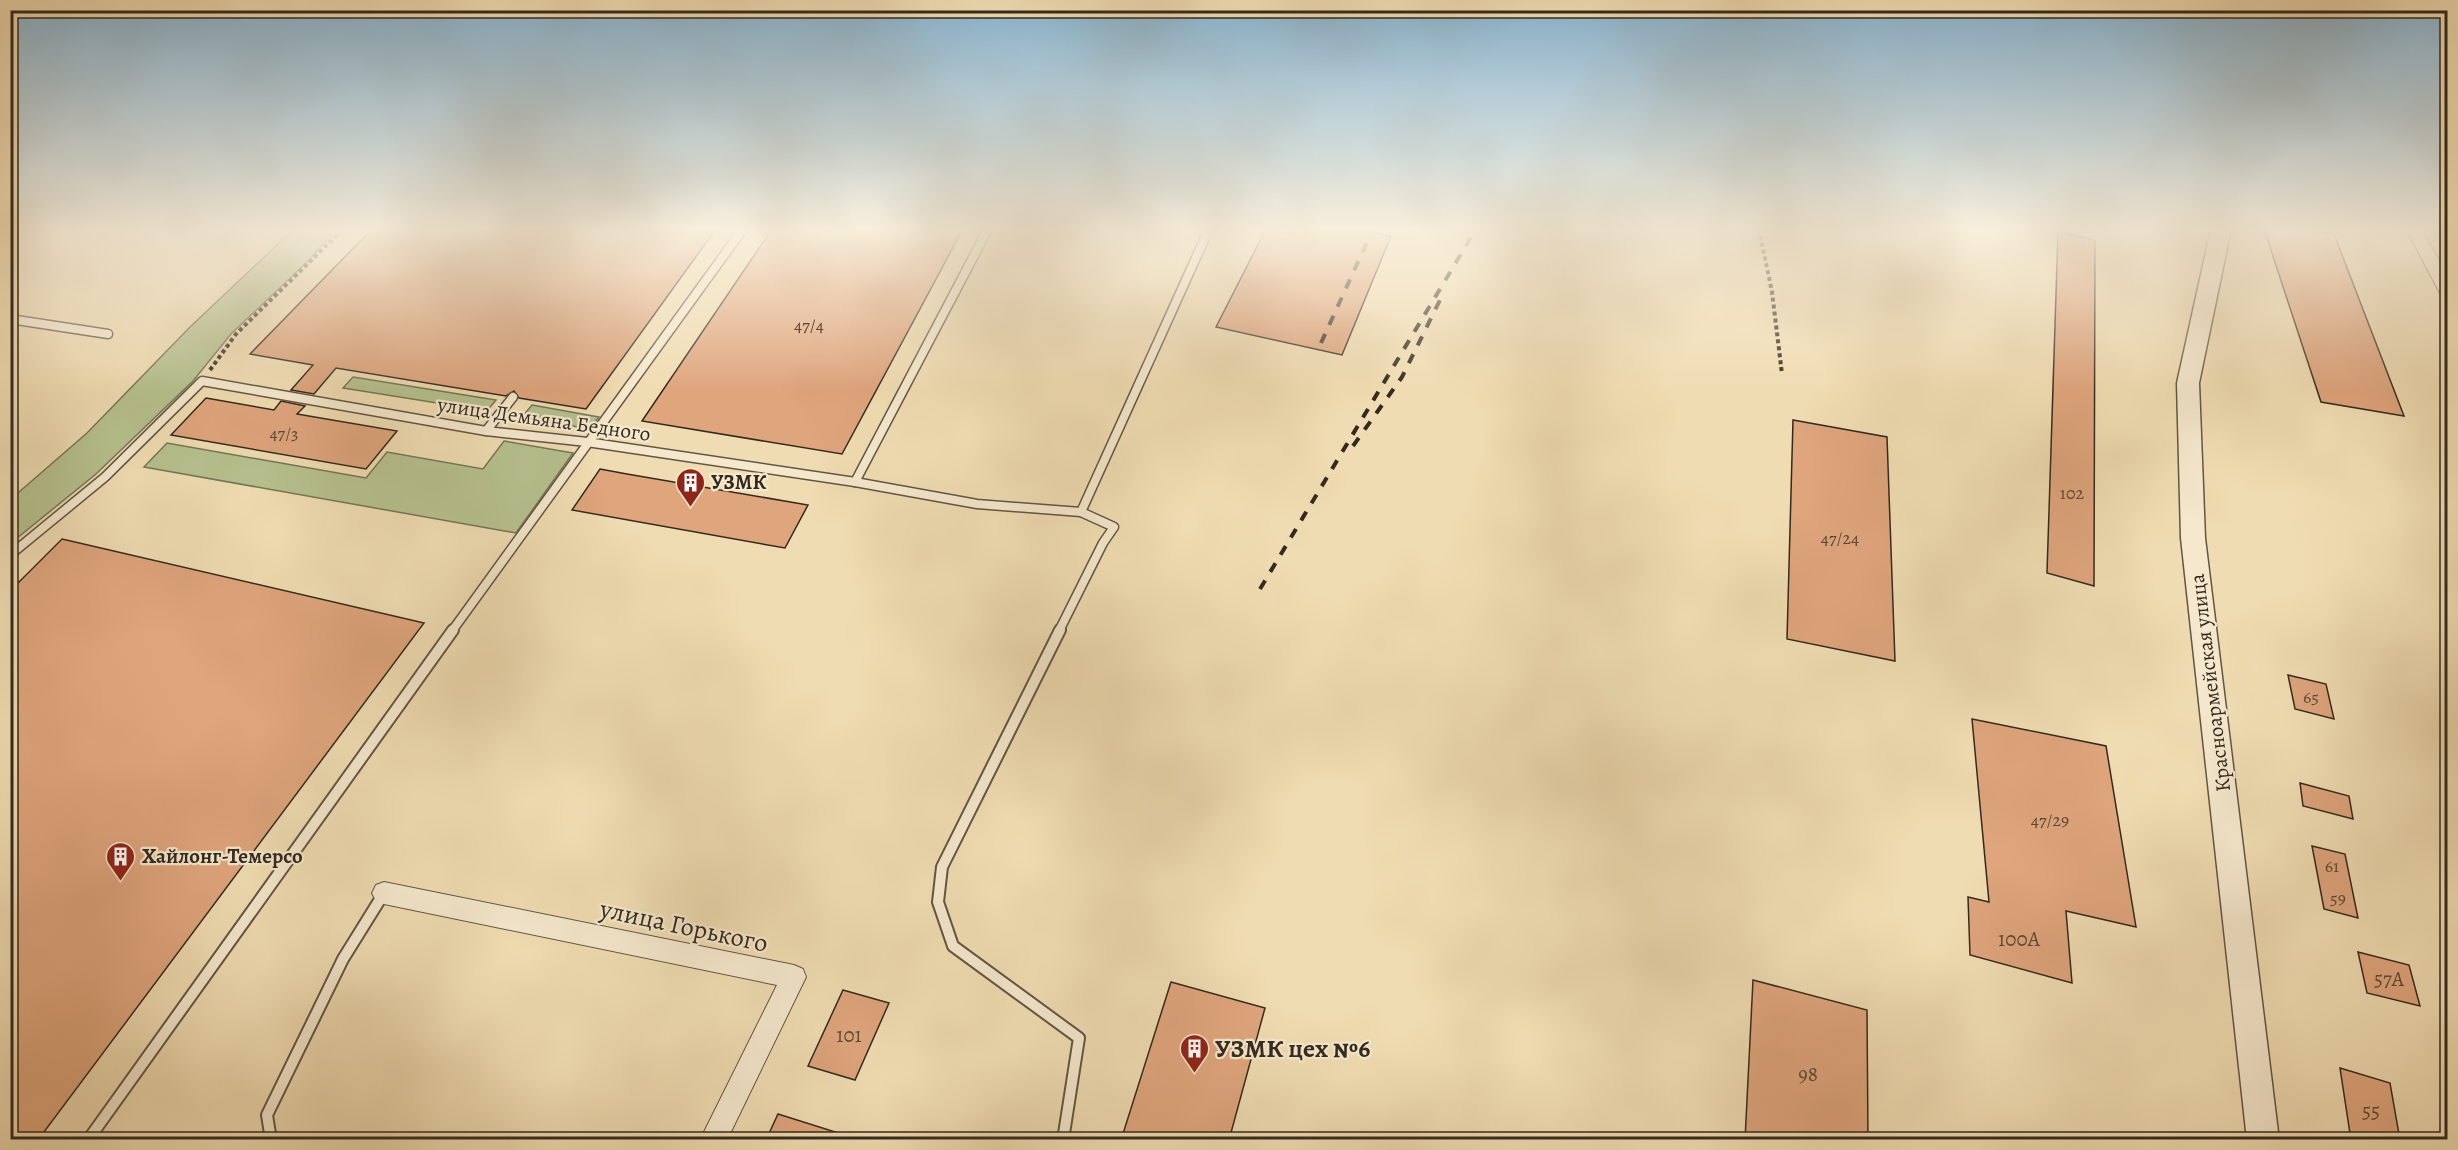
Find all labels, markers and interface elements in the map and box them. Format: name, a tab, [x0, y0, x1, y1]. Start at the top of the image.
house number: 47/4	[794, 313, 824, 337]
street label: улица Демьяна Бедного	[435, 390, 652, 448]
house number: 47/3	[269, 421, 299, 445]
building icon: УЗМК	[674, 466, 706, 508]
place label: УЗМК	[711, 468, 766, 496]
house number: 102	[2060, 481, 2085, 505]
house number: 47/24	[1821, 526, 1859, 550]
street label: Красноармейская улица	[2183, 572, 2237, 794]
house number: 65	[2303, 685, 2319, 709]
house number: 47/29	[2031, 808, 2069, 832]
building icon: Хайлонг-Темерсо	[105, 840, 137, 882]
place label: Хайлонг-Темерсо	[142, 842, 303, 870]
house number: 61	[2325, 854, 2339, 878]
house number: 59	[2330, 886, 2346, 910]
street label: улица Горького	[596, 891, 771, 961]
house number: 100А	[1998, 925, 2041, 953]
house number: 57А	[2374, 965, 2405, 993]
house number: 101	[836, 1021, 862, 1049]
place label: УЗМК цех №6	[1215, 1031, 1370, 1066]
building icon: УЗМК цех №6	[1178, 1032, 1210, 1074]
house number: 98	[1798, 1060, 1818, 1088]
house number: 55	[2362, 1097, 2380, 1125]

